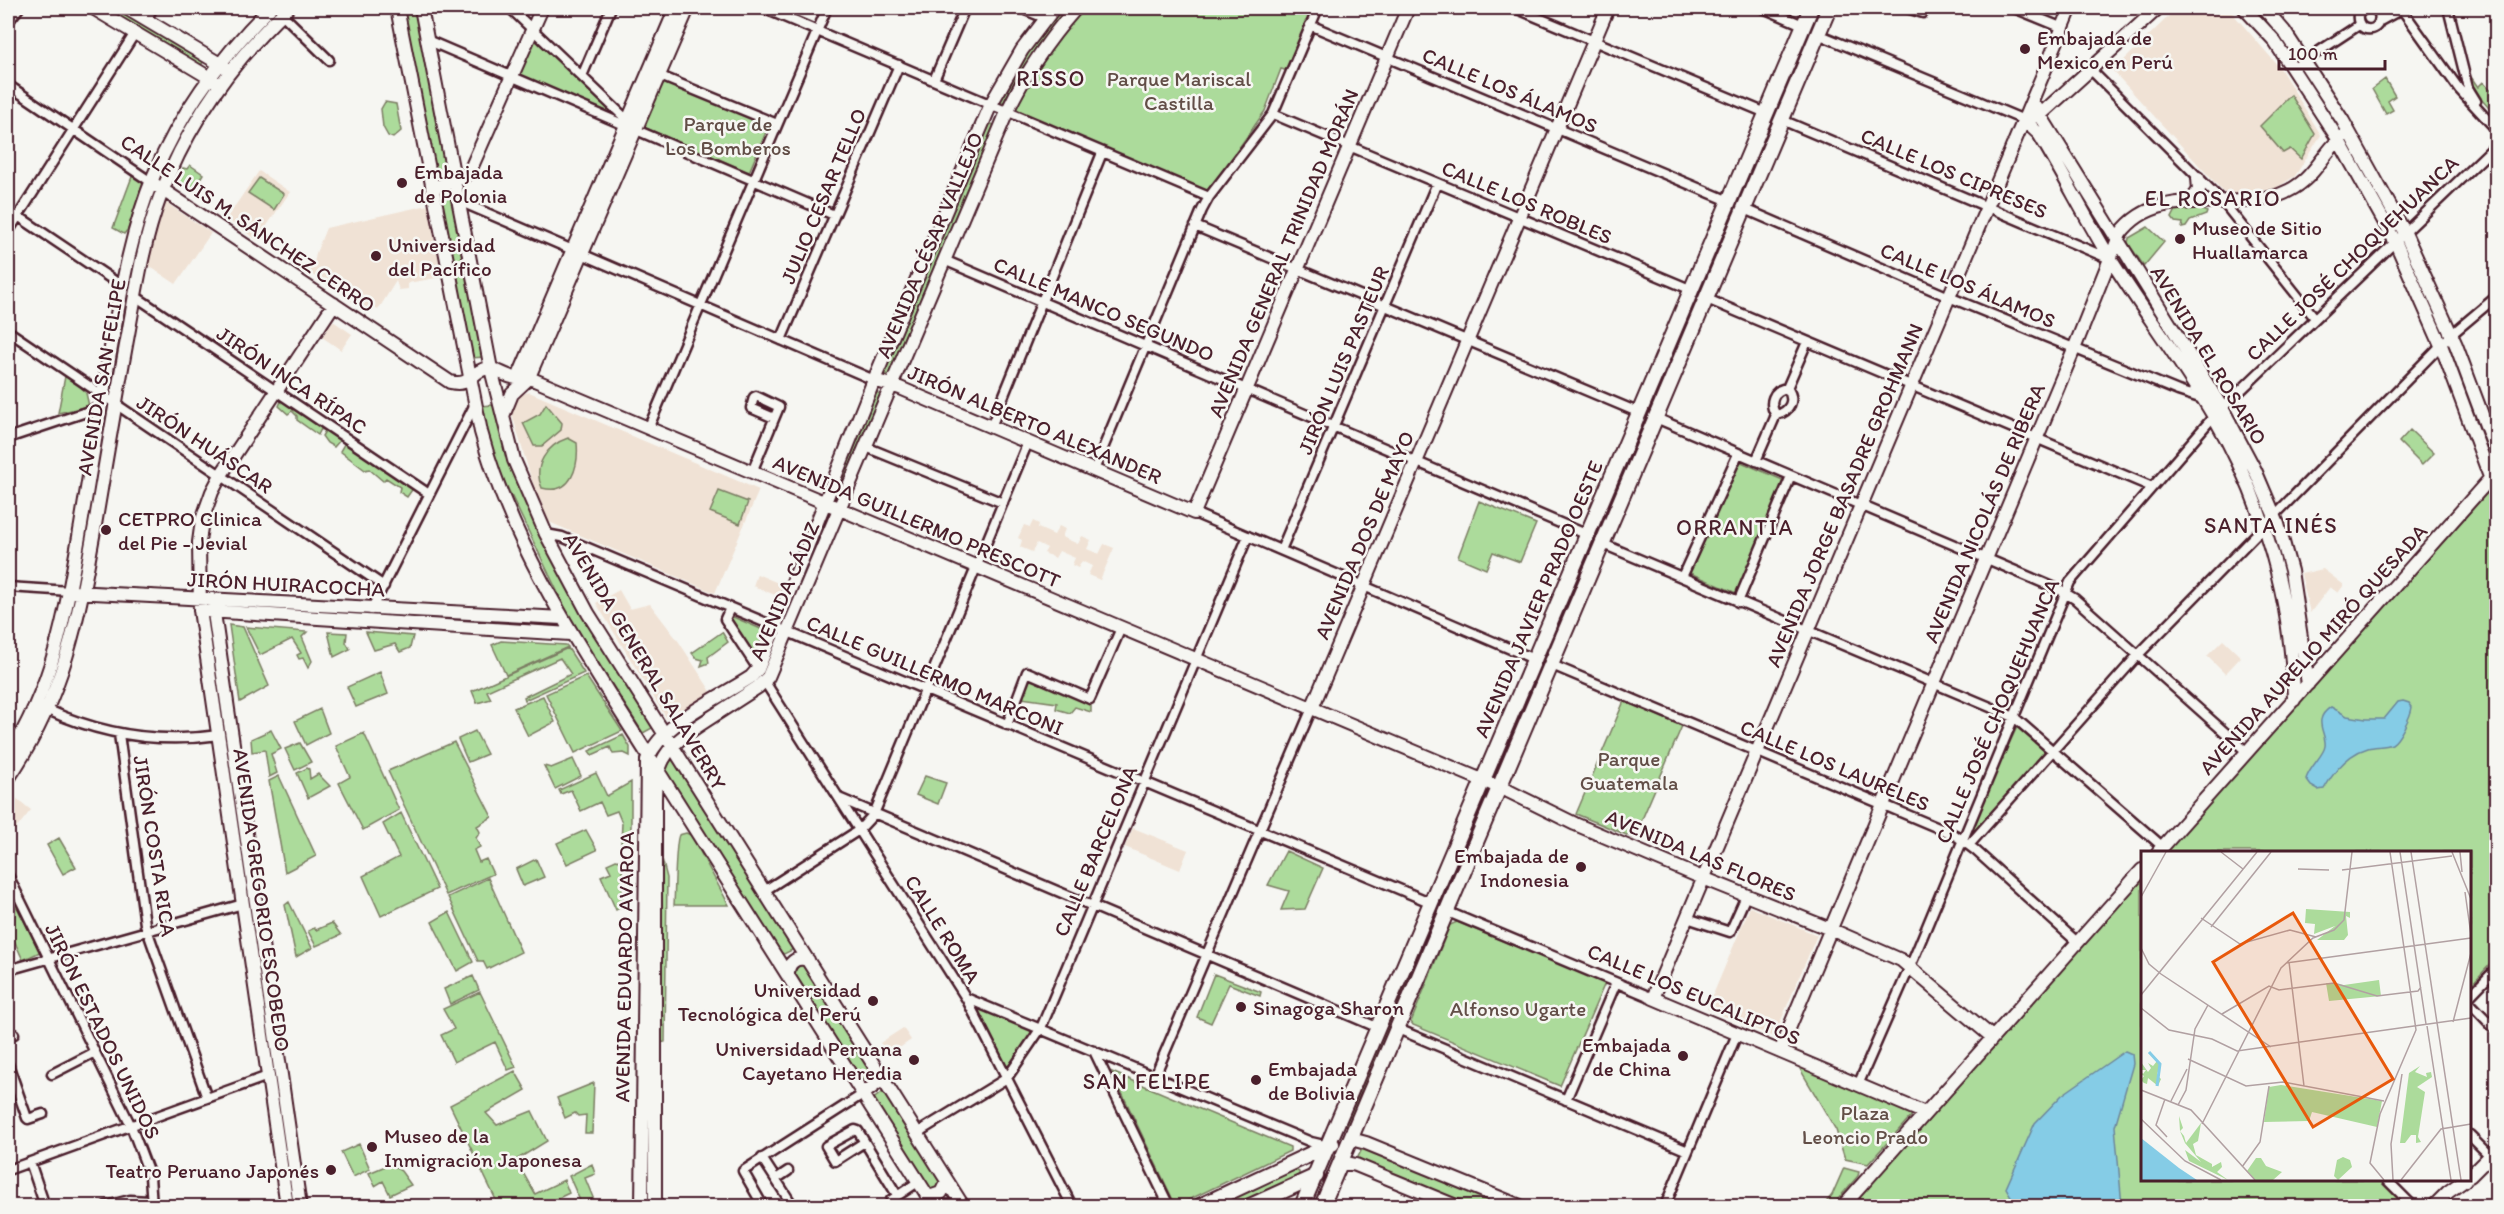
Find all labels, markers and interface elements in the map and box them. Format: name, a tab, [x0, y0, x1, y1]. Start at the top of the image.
place label: Embajada de Mexico en Perú	[2037, 25, 2173, 74]
scale bar	[2279, 33, 2386, 71]
street label: CALLE LOS ÁLAMOS	[1419, 42, 1601, 138]
marker: Embajada de Mexico en Perú	[2018, 42, 2032, 56]
text: 100 m	[2288, 43, 2338, 65]
district label: RISSO	[1016, 65, 1086, 92]
park label: Parque Mariscal Castilla	[1107, 66, 1251, 115]
street label: AVENIDA GENERAL TRINIDAD MORÁN	[1202, 85, 1364, 421]
street label: JULIO CESAR TELLO	[775, 105, 871, 287]
park label: Parque de Los Bomberos	[665, 111, 791, 160]
street label: CALLE LOS CIPRESES	[1857, 122, 2051, 224]
street label: CALLE LUIS M. SÁNCHEZ CERRO	[116, 128, 380, 318]
street label: AVENIDA CÉSAR VALLEJO	[870, 128, 988, 362]
street label: CALLE JOSÉ CHOQUEHUANCA	[2241, 150, 2464, 366]
street label: CALLE LOS ROBLES	[1438, 155, 1616, 249]
place label: Embajada de Polonia	[414, 159, 507, 208]
marker: Embajada de Polonia	[395, 176, 409, 190]
district label: EL ROSARIO	[2145, 185, 2281, 212]
place label: Museo de Sitio Huallamarca	[2192, 215, 2322, 264]
place label: Universidad del Pacífico	[388, 232, 496, 281]
marker: Museo de Sitio Huallamarca	[2173, 232, 2187, 246]
street label: CALLE LOS ÁLAMOS	[1877, 237, 2059, 333]
marker: Universidad del Pacífico	[369, 249, 383, 263]
street label: CALLE MANCO SEGUNDO	[990, 251, 1218, 367]
street label: AVENIDA EL ROSARIO	[2146, 261, 2272, 449]
street label: JIRÓN LUIS PASTEUR	[1292, 262, 1394, 458]
street label: AVENIDA SAN FELIPE	[71, 276, 131, 477]
street label: AVENIDA JORGE BASADRE GROHMANN	[1760, 319, 1928, 671]
street label: JIRÓN INCA RÍPAC	[212, 321, 372, 439]
street label: JIRÓN ALBERTO ALEXANDER	[904, 359, 1166, 489]
street label: AVENIDA NICOLÁS DE RIBERA	[1918, 379, 2050, 646]
street label: JIRÓN HUÁSCAR	[132, 389, 278, 499]
street label: AVENIDA DOS DE MAYO	[1309, 427, 1419, 643]
street label: AVENIDA GUILLERMO PRESCOTT	[769, 449, 1065, 593]
street label: AVENIDA JAVIER PRADO OESTE	[1468, 457, 1608, 741]
place label: CETPRO Clinica del Pie - Jevial	[118, 506, 262, 555]
district label: SANTA INÉS	[2204, 512, 2338, 539]
district label: ORRANTIA	[1676, 514, 1794, 541]
street label: AVENIDA CÁDIZ	[743, 518, 825, 664]
street label: AVENIDA AURELIO MIRÓ QUESADA	[2194, 518, 2433, 779]
marker: CETPRO Clinica del Pie - Jevial	[99, 523, 113, 537]
street label: AVENIDA GENERAL SALAVERRY	[558, 528, 732, 794]
street label: JIRÓN HUIRACOCHA	[186, 566, 386, 602]
street label: CALLE JOSÉ CHOQUEHUANCA	[1930, 574, 2064, 847]
street label: CALLE GUILLERMO MARCONI	[803, 609, 1067, 741]
street label: CALLE LOS LAURELES	[1737, 714, 1933, 816]
park label: Parque Guatemala	[1580, 746, 1678, 795]
street label: AVENIDA GREGORIO ESCOBEDO	[228, 747, 296, 1053]
street label: JIRÓN COSTA RICA	[128, 754, 182, 939]
street label: CALLE BARCELONA	[1048, 761, 1143, 940]
street label: AVENIDA LAS FLORES	[1602, 804, 1800, 906]
street label: AVENIDA EDUARDO AVAROA	[609, 831, 639, 1103]
place label: Embajada de Indonesia	[1454, 843, 1569, 892]
inset map	[2141, 851, 2471, 1181]
marker: Embajada de Indonesia	[1574, 860, 1588, 874]
street label: CALLE ROMA	[900, 870, 986, 988]
street label: JIRÓN ESTADOS UNIDOS	[40, 919, 166, 1143]
street label: CALLE LOS EUCALIPTOS	[1584, 938, 1804, 1050]
place label: Universidad Tecnológica del Perú	[678, 977, 862, 1026]
marker: Universidad Tecnológica del Perú	[866, 994, 880, 1008]
place label: Sinagoga Sharon	[1253, 995, 1404, 1020]
park label: Alfonso Ugarte	[1450, 996, 1586, 1021]
marker: Sinagoga Sharon	[1234, 1000, 1248, 1014]
place label: Embajada de China	[1582, 1032, 1671, 1081]
place label: Universidad Peruana Cayetano Heredia	[715, 1036, 902, 1085]
marker: Embajada de China	[1676, 1049, 1690, 1063]
marker: Universidad Peruana Cayetano Heredia	[907, 1053, 921, 1067]
place label: Embajada de Bolivia	[1268, 1056, 1357, 1105]
district label: SAN FELIPE	[1083, 1068, 1211, 1095]
marker: Embajada de Bolivia	[1249, 1073, 1263, 1087]
park label: Plaza Leoncio Prado	[1802, 1100, 1928, 1149]
place label: Museo de la Inmigración Japonesa	[384, 1123, 582, 1172]
marker: Museo de la Inmigración Japonesa	[365, 1140, 379, 1154]
place label: Teatro Peruano Japonés	[106, 1158, 319, 1183]
marker: Teatro Peruano Japonés	[324, 1163, 338, 1177]

